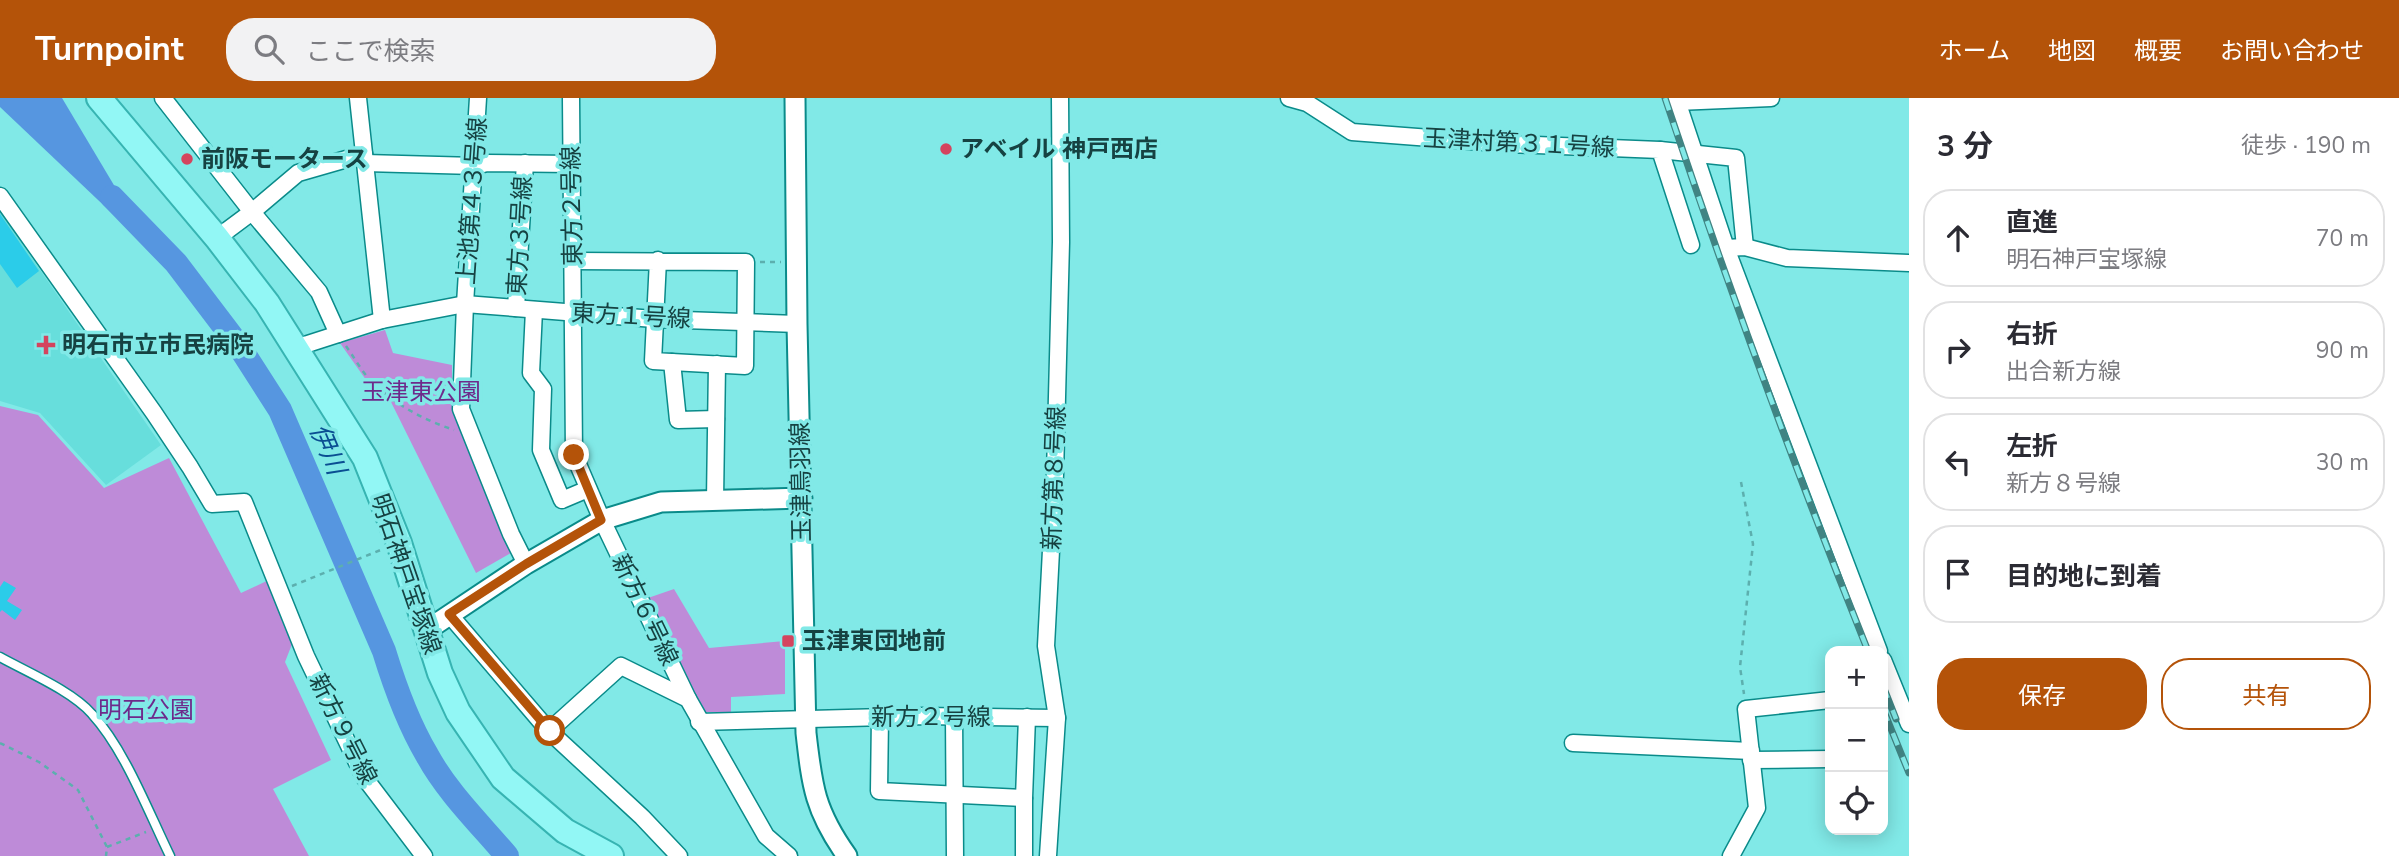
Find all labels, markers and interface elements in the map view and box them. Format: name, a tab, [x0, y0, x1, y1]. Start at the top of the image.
search box	[226, 18, 716, 81]
text: Turnpoint	[35, 27, 184, 72]
icon: search	[250, 30, 288, 68]
text: ここで検索	[306, 34, 436, 69]
text: ホーム	[1939, 35, 2010, 67]
text: 地図	[2048, 35, 2096, 67]
text: 概要	[2134, 35, 2182, 67]
text: お問い合わせ	[2220, 35, 2364, 67]
street label: 上池第４３号線	[450, 116, 494, 286]
street label: 玉津村第３１号線	[1422, 122, 1616, 164]
text: 3 分	[1937, 126, 1993, 167]
text: 徒歩 · 190 m	[2241, 130, 2371, 161]
place label: アベイル 神戸西店	[960, 133, 1158, 165]
marker: アベイル 神戸西店	[938, 141, 954, 157]
place label: 前阪モータース	[201, 143, 368, 175]
street label: 東方２号線	[555, 146, 589, 266]
marker: 前阪モータース	[179, 151, 195, 167]
street label: 東方３号線	[501, 175, 539, 297]
text: 直進	[2006, 205, 2058, 240]
icon: ahead	[1939, 219, 1977, 257]
text: 70 m	[2316, 223, 2369, 254]
text: 明石神戸宝塚線	[2006, 244, 2167, 275]
street label: 東方１号線	[570, 297, 692, 335]
text: 右折	[2006, 317, 2058, 352]
place label: 明石市立市民病院	[62, 329, 254, 361]
icon: right	[1939, 331, 1977, 369]
marker: 明石市立市民病院	[36, 335, 56, 355]
text: 90 m	[2316, 335, 2369, 366]
text: 出合新方線	[2006, 356, 2121, 387]
park label: 玉津東公園	[361, 376, 481, 408]
street label: 新方第８号線	[1035, 405, 1073, 551]
water label: 伊川	[301, 418, 355, 483]
street label: 玉津鳥羽線	[784, 422, 818, 542]
text: 左折	[2006, 429, 2058, 464]
route end	[558, 439, 589, 470]
icon: left	[1939, 443, 1977, 481]
text: 30 m	[2316, 447, 2369, 478]
text: 新方８号線	[2006, 468, 2121, 499]
street label: 明石神戸宝塚線	[364, 489, 448, 659]
street label: 新方６号線	[604, 549, 686, 671]
icon: arrive	[1939, 555, 1977, 593]
text: 目的地に到着	[2006, 559, 2162, 594]
place label: 玉津東団地前	[802, 625, 946, 657]
marker: 玉津東団地前	[780, 633, 796, 649]
map controls	[1825, 646, 1888, 835]
button: +	[1825, 646, 1888, 709]
button: 保存	[1937, 658, 2147, 730]
button: 共有	[2161, 658, 2371, 730]
street label: 新方９号線	[302, 668, 384, 790]
park label: 明石公園	[98, 694, 194, 726]
street label: 新方２号線	[871, 701, 991, 733]
button: −	[1825, 709, 1888, 772]
route start	[534, 715, 565, 746]
button: locate	[1825, 772, 1888, 835]

